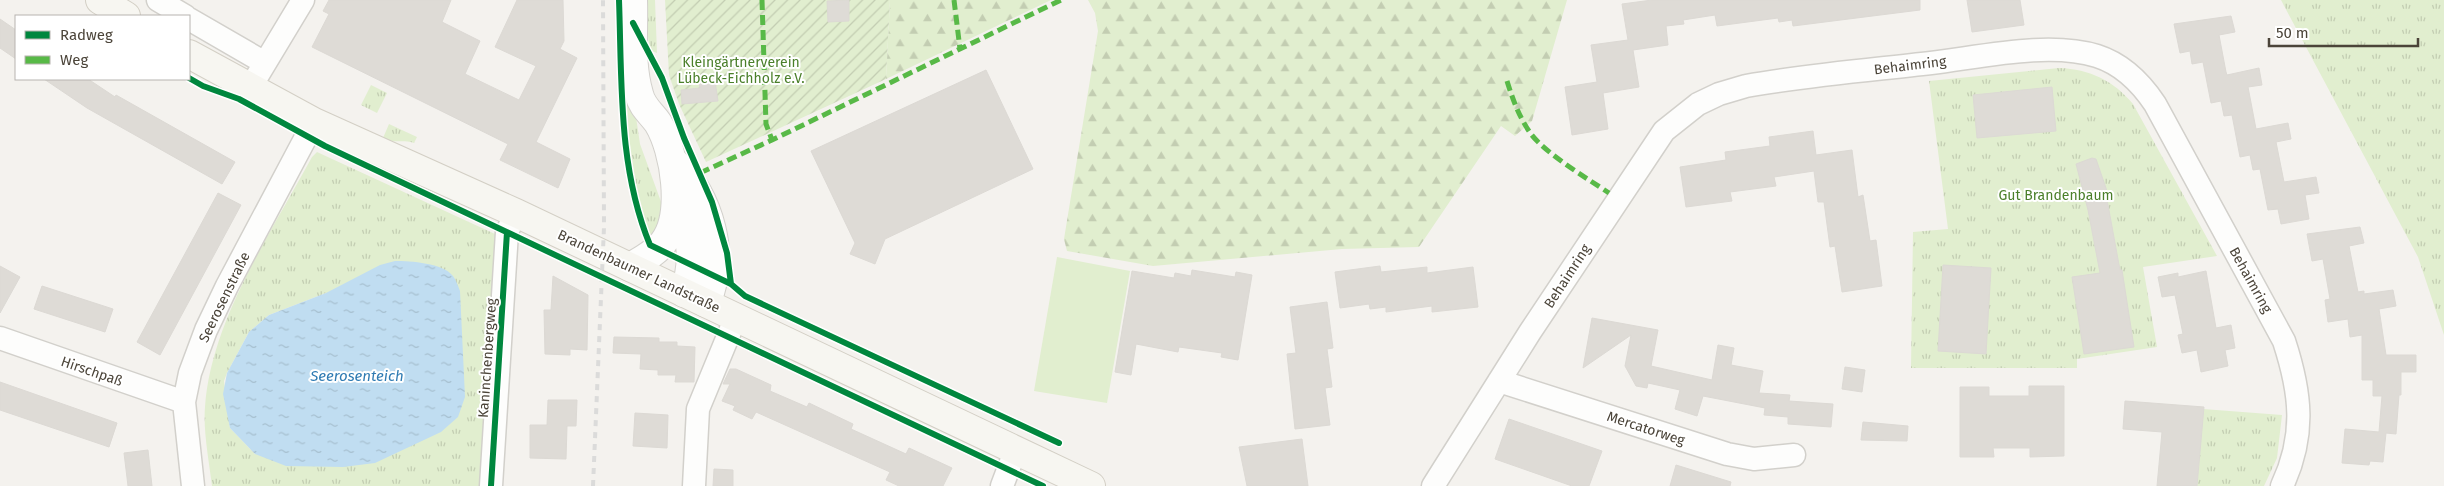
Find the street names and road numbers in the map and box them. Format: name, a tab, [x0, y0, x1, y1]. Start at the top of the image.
street label: Behaimring	[1873, 53, 1948, 78]
street label: Brandenbaumer Landstraße	[555, 226, 723, 317]
street label: Behaimring	[1540, 241, 1595, 311]
street label: Behaimring	[2225, 244, 2276, 317]
street label: Seerosenstraße	[195, 249, 254, 345]
street label: Kaninchenbergweg	[475, 297, 500, 419]
street label: Hirschpaß	[59, 353, 125, 390]
street label: Mercatorweg	[1605, 408, 1688, 449]

